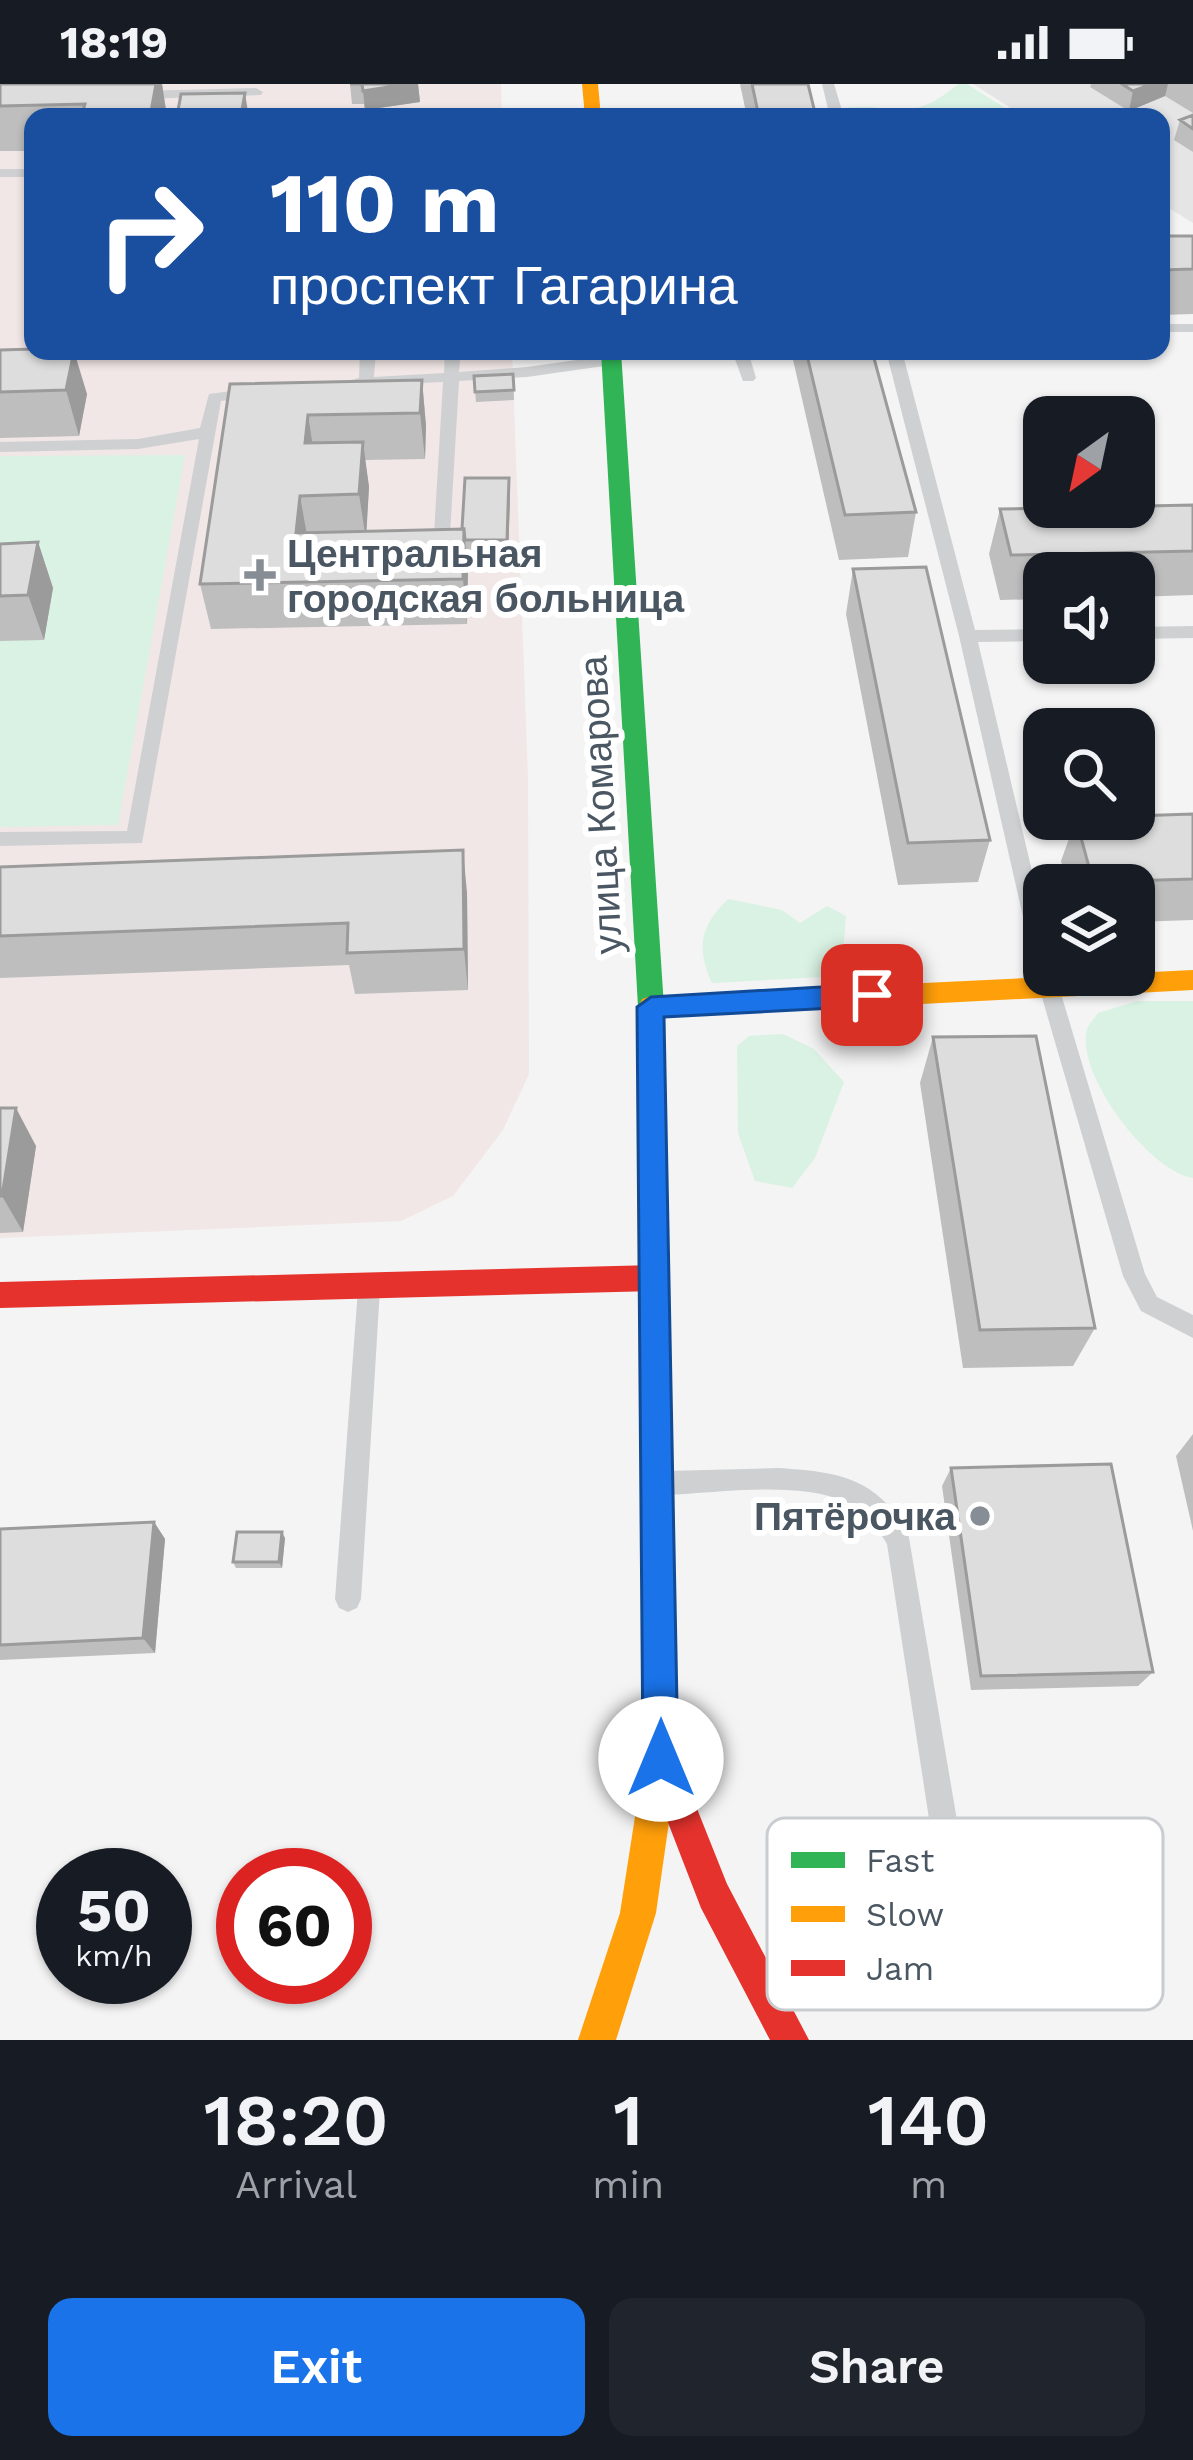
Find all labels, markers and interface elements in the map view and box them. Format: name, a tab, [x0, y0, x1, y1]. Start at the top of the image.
text: 18:19	[60, 16, 168, 69]
text: 110 m	[270, 154, 500, 252]
icon: right	[72, 156, 228, 312]
text: проспект Гагарина	[270, 254, 738, 317]
north arrow	[1023, 396, 1155, 528]
map controls	[1023, 396, 1155, 996]
place label: Центральная городская больница	[287, 531, 684, 621]
button: sound	[1023, 552, 1155, 684]
marker: Центральная городская больница	[244, 559, 276, 591]
street label: улица Комарова	[570, 654, 631, 955]
button: search	[1023, 708, 1155, 840]
button: layers	[1023, 864, 1155, 996]
pin	[821, 944, 923, 1046]
icon: arrive	[839, 962, 905, 1028]
place label: Пятёрочка	[754, 1494, 956, 1539]
marker: Пятёрочка	[967, 1503, 993, 1529]
position arrow	[598, 1696, 724, 1822]
legend	[767, 1818, 1163, 2010]
text: Fast	[866, 1841, 935, 1880]
speed limit sign: 60	[216, 1848, 372, 2004]
text: 50	[77, 1875, 151, 1946]
text: Slow	[866, 1895, 944, 1934]
text: km/h	[75, 1938, 153, 1973]
text: Jam	[866, 1949, 934, 1988]
text: 18:20	[204, 2078, 389, 2162]
text: 1	[613, 2078, 643, 2162]
text: 140	[868, 2078, 989, 2162]
text: Arrival	[235, 2162, 357, 2207]
text: min	[592, 2162, 664, 2207]
text: m	[910, 2162, 947, 2207]
button: Exit	[48, 2298, 585, 2436]
button: Share	[609, 2298, 1145, 2436]

